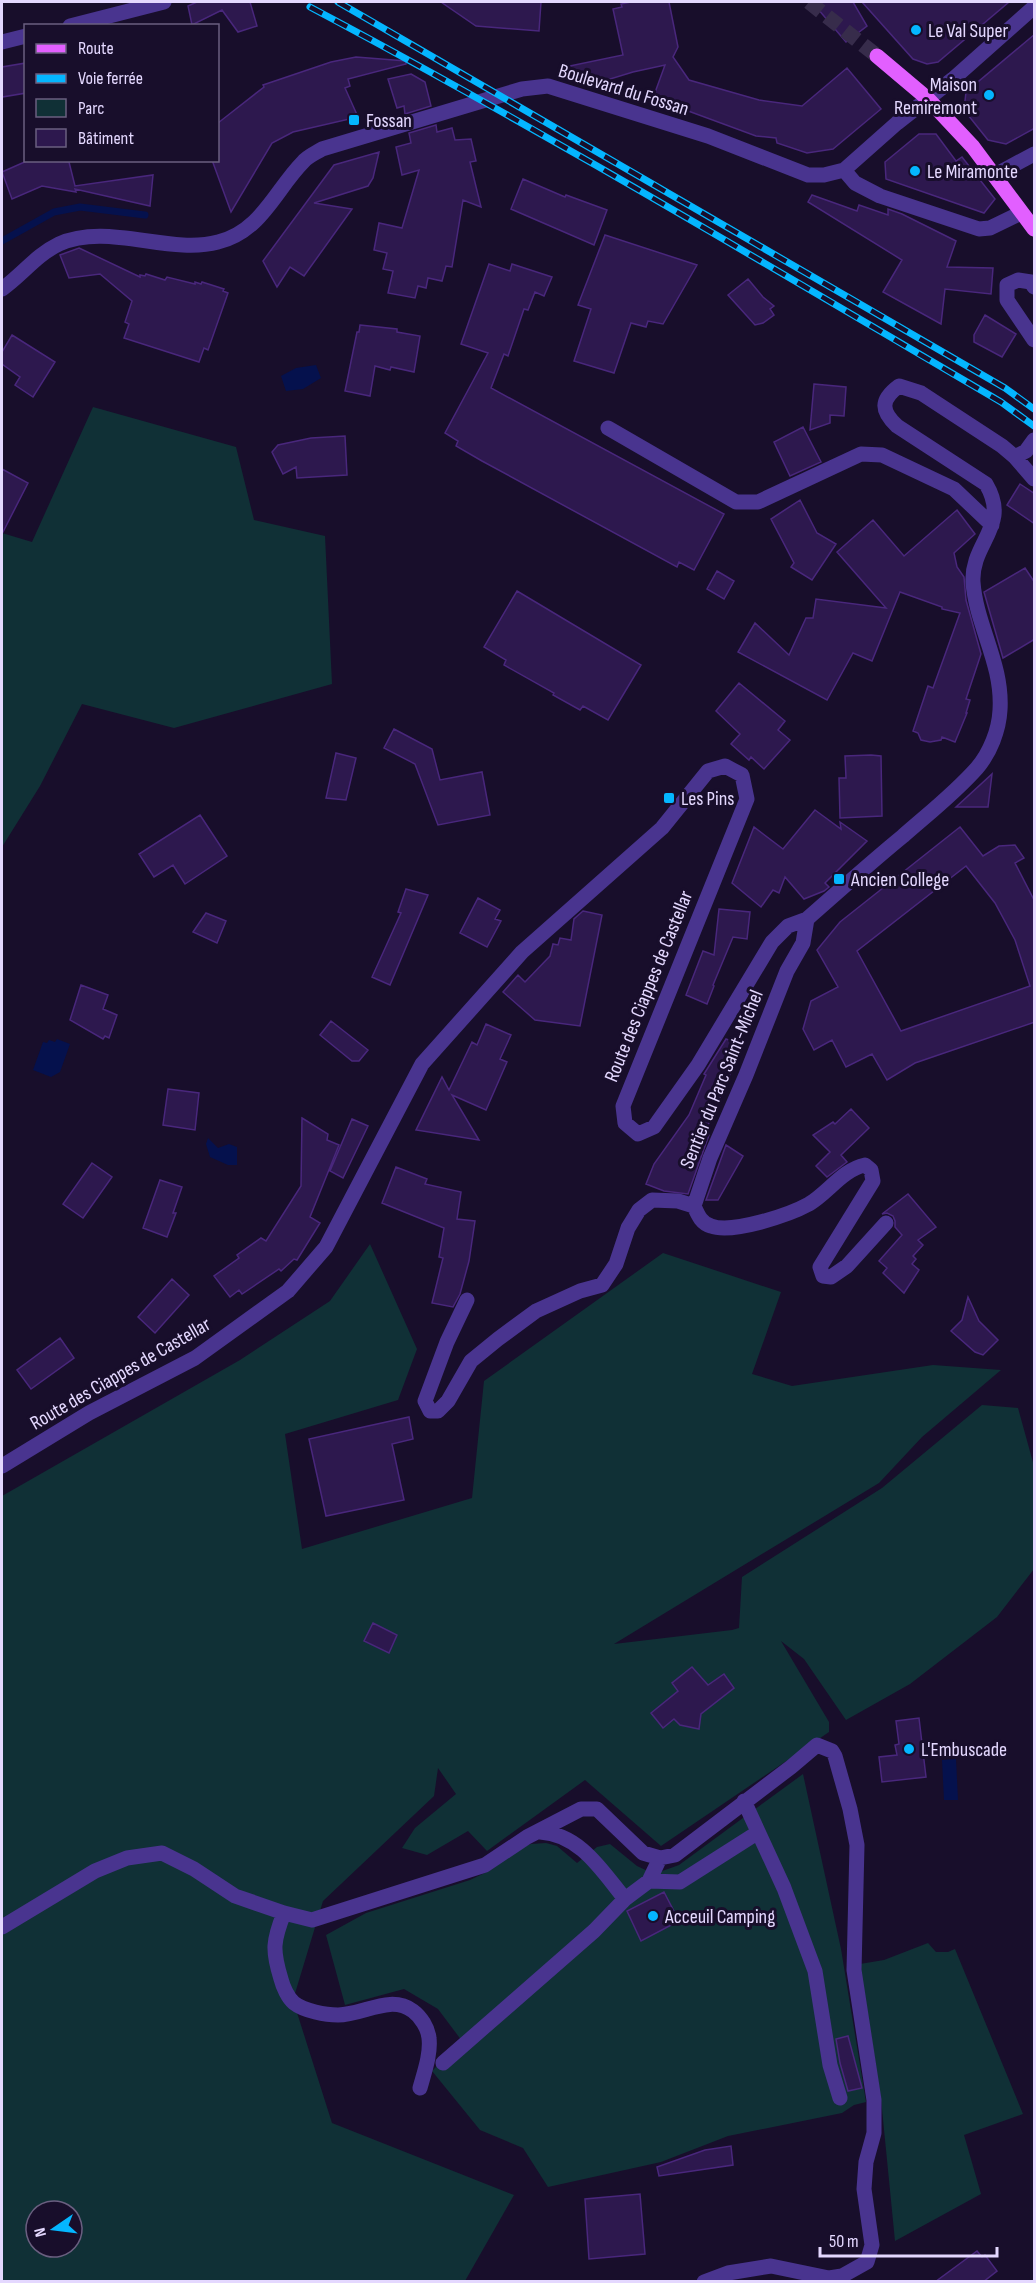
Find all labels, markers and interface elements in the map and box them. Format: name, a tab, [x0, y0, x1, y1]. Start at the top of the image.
place label: Le Val Super	[928, 19, 1009, 43]
marker: Le Val Super	[909, 23, 923, 37]
legend	[24, 24, 219, 162]
text: Route	[78, 38, 114, 59]
street label: Boulevard du Fossan	[556, 59, 692, 121]
text: Voie ferrée	[78, 68, 143, 89]
place label: Maison Remiremont	[894, 73, 977, 120]
marker: Maison Remiremont	[982, 88, 996, 102]
text: Parc	[78, 98, 104, 119]
place label: Fossan	[366, 109, 412, 133]
marker: Fossan	[347, 113, 361, 127]
text: Bâtiment	[78, 128, 134, 149]
place label: Le Miramonte	[927, 160, 1018, 184]
marker: Le Miramonte	[908, 164, 922, 178]
place label: Les Pins	[681, 787, 734, 811]
marker: Les Pins	[662, 791, 676, 805]
place label: Ancien College	[850, 868, 949, 892]
marker: Ancien College	[832, 872, 846, 886]
street label: Route des Ciappes de Castellar	[600, 887, 698, 1086]
street label: Sentier du Parc Saint-Michel	[675, 987, 769, 1172]
street label: Route des Ciappes de Castellar	[26, 1312, 215, 1435]
place label: L'Embuscade	[921, 1738, 1007, 1762]
marker: L'Embuscade	[902, 1742, 916, 1756]
place label: Acceuil Camping	[664, 1905, 775, 1929]
marker: Acceuil Camping	[646, 1909, 660, 1923]
north arrow	[24, 2199, 84, 2259]
scale bar	[820, 2220, 997, 2258]
text: N	[31, 2226, 51, 2239]
text: 50 m	[829, 2231, 859, 2252]

